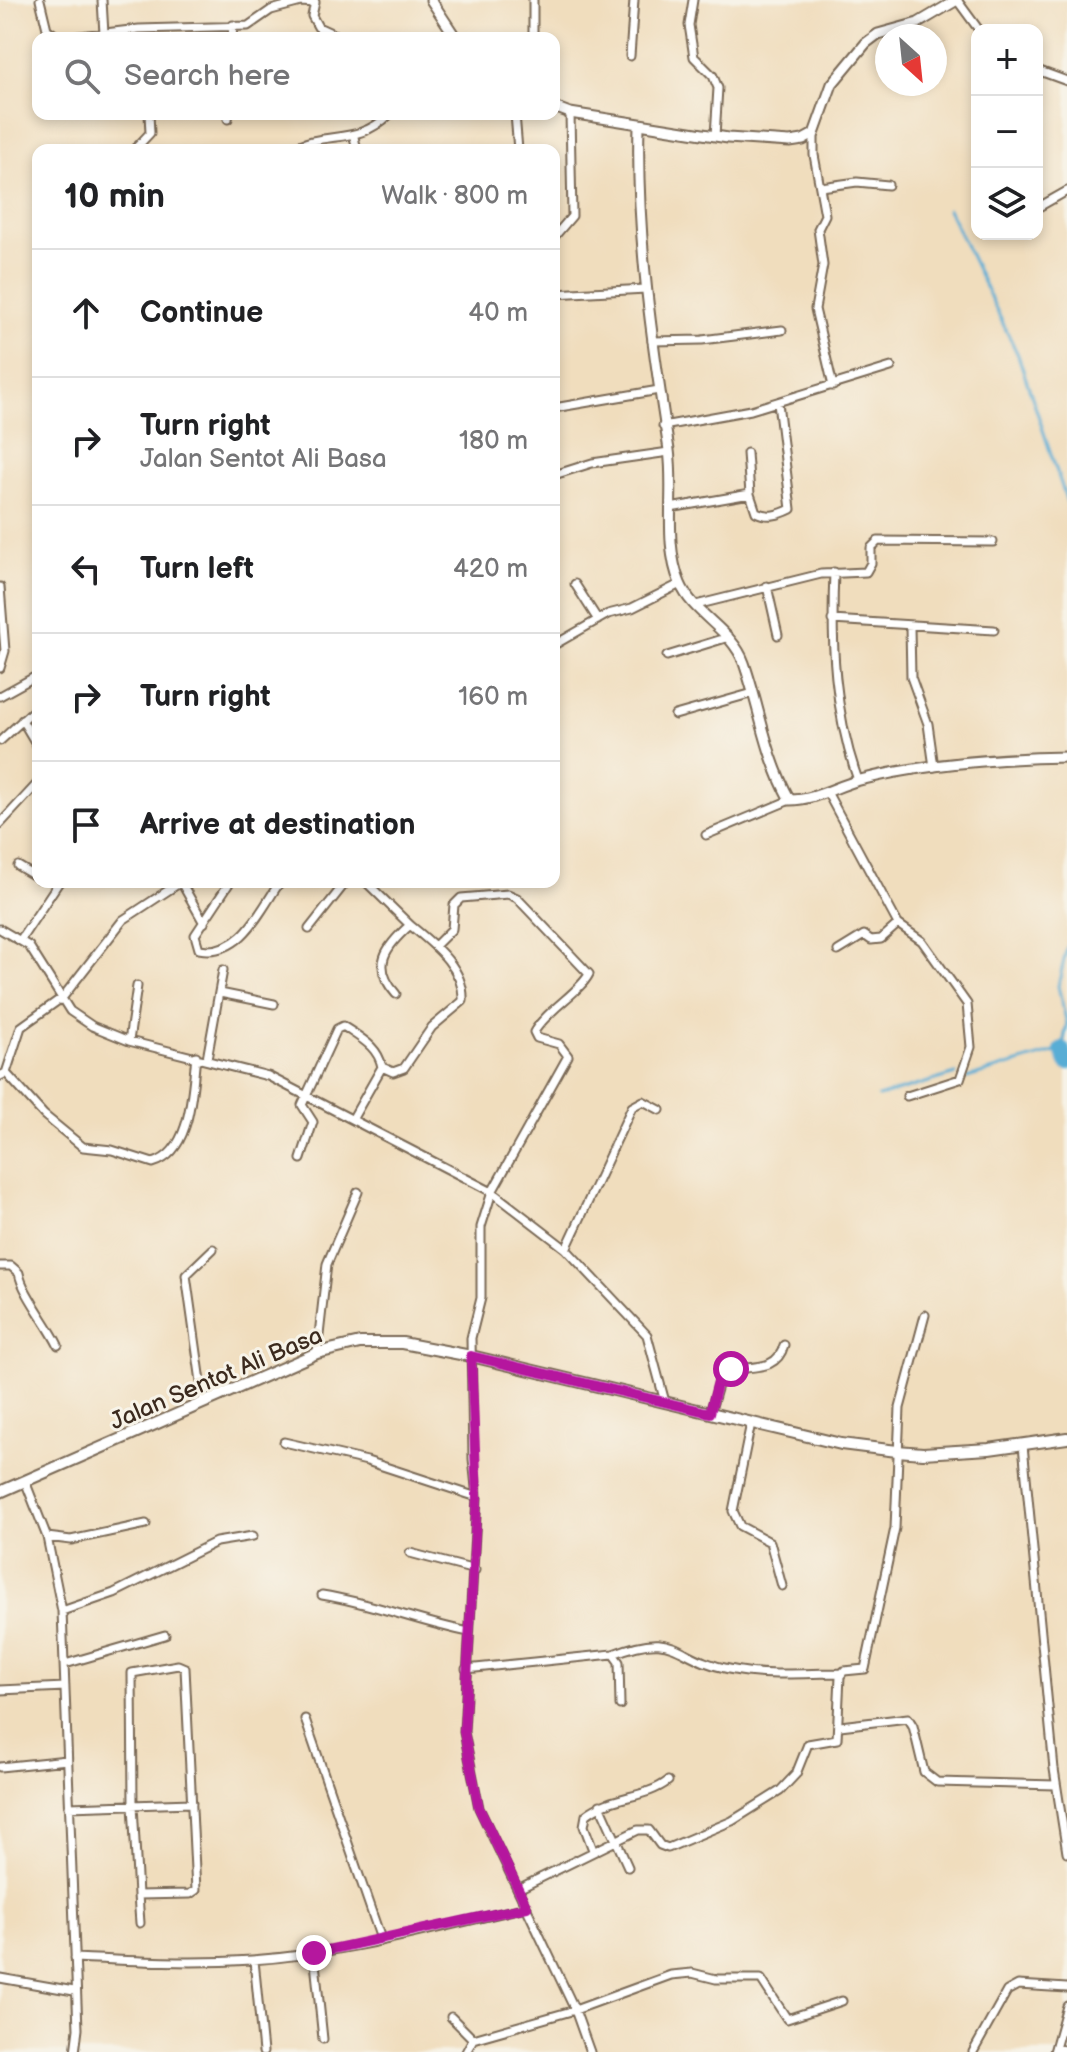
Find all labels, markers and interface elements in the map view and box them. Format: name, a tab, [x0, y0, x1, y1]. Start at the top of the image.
north arrow	[875, 24, 947, 96]
map controls	[971, 24, 1043, 240]
button: +	[971, 24, 1043, 96]
search box	[32, 32, 560, 120]
icon: search	[60, 54, 104, 98]
text: Search here	[124, 58, 290, 94]
button: −	[971, 96, 1043, 168]
button: layers	[971, 168, 1043, 240]
text: 10 min	[64, 176, 165, 217]
text: Walk · 800 m	[381, 181, 528, 212]
icon: ahead	[64, 291, 108, 335]
text: Continue	[140, 295, 263, 331]
text: 40 m	[468, 298, 528, 329]
text: Turn right	[140, 408, 271, 444]
icon: right	[64, 419, 108, 463]
text: 180 m	[459, 426, 528, 457]
text: Jalan Sentot Ali Basa	[140, 444, 387, 475]
icon: left	[64, 547, 108, 591]
text: Turn left	[140, 551, 254, 587]
text: 420 m	[453, 554, 528, 585]
icon: right	[64, 675, 108, 719]
text: Turn right	[140, 679, 271, 715]
text: 160 m	[458, 682, 528, 713]
icon: arrive	[64, 803, 108, 847]
text: Arrive at destination	[140, 807, 416, 843]
street label: Jalan Sentot Ali Basa	[106, 1321, 327, 1436]
route start	[713, 1351, 749, 1387]
route end	[296, 1935, 332, 1971]

